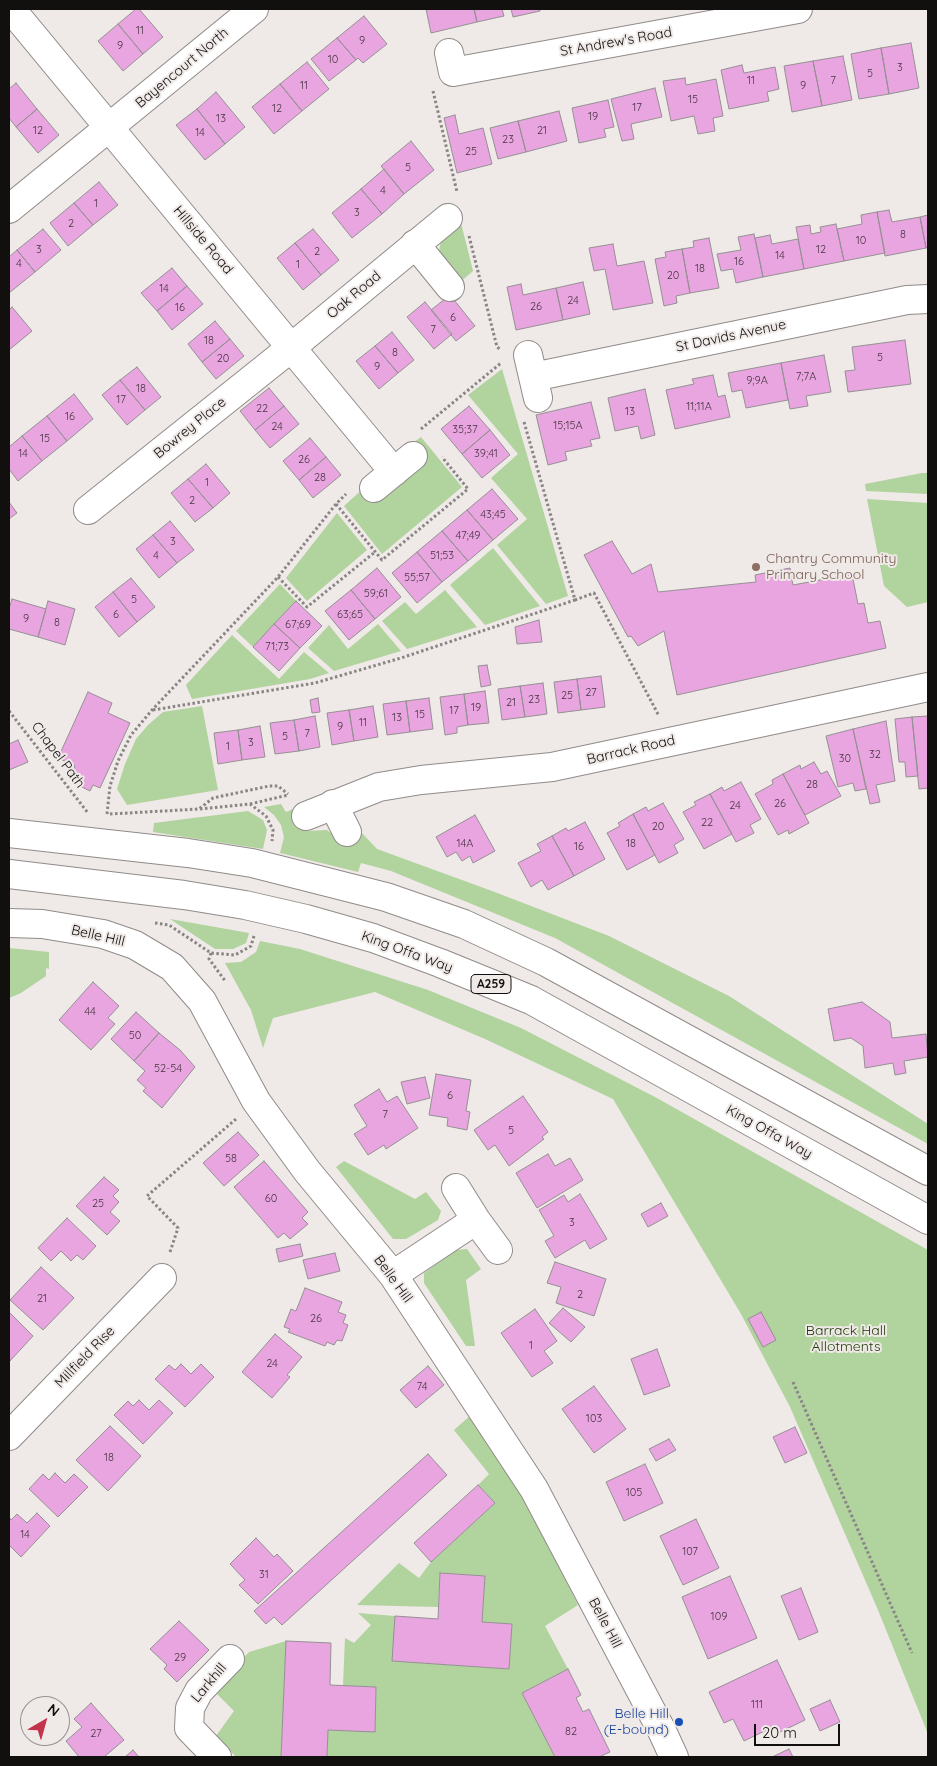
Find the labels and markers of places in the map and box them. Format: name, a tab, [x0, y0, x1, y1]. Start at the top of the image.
place label: Chantry Community Primary School	[766, 551, 896, 584]
marker: Chantry Community Primary School	[750, 561, 762, 573]
place label: Belle Hill (E-bound)	[604, 1706, 669, 1738]
marker: Belle Hill (E-bound)	[673, 1716, 685, 1728]

